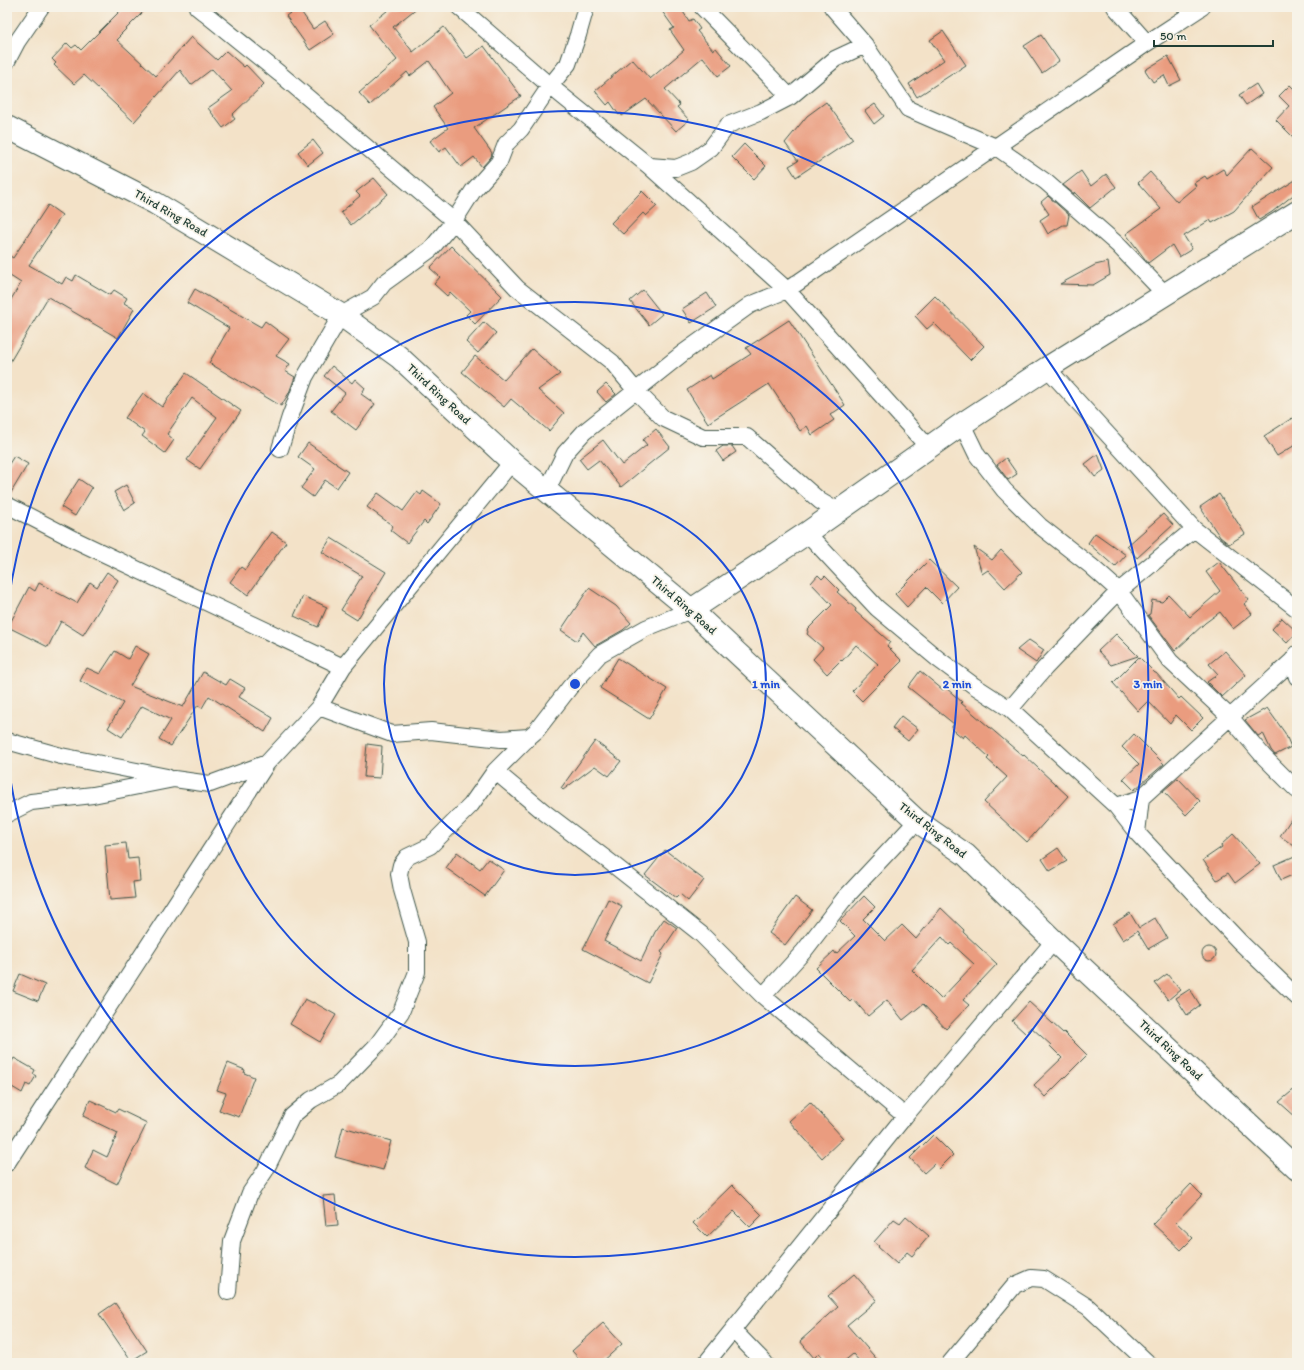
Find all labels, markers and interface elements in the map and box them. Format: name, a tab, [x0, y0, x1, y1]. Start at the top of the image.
scale bar	[1154, 22, 1273, 48]
text: 50 m	[1160, 29, 1186, 43]
street label: Third Ring Road	[132, 186, 211, 240]
street label: Third Ring Road	[404, 361, 474, 428]
street label: Third Ring Road	[648, 573, 720, 638]
centre of rings	[568, 677, 582, 691]
text: 1 min	[752, 677, 781, 691]
text: 2 min	[943, 677, 972, 691]
text: 3 min	[1134, 677, 1163, 691]
street label: Third Ring Road	[896, 799, 970, 861]
street label: Third Ring Road	[1136, 1017, 1206, 1084]

